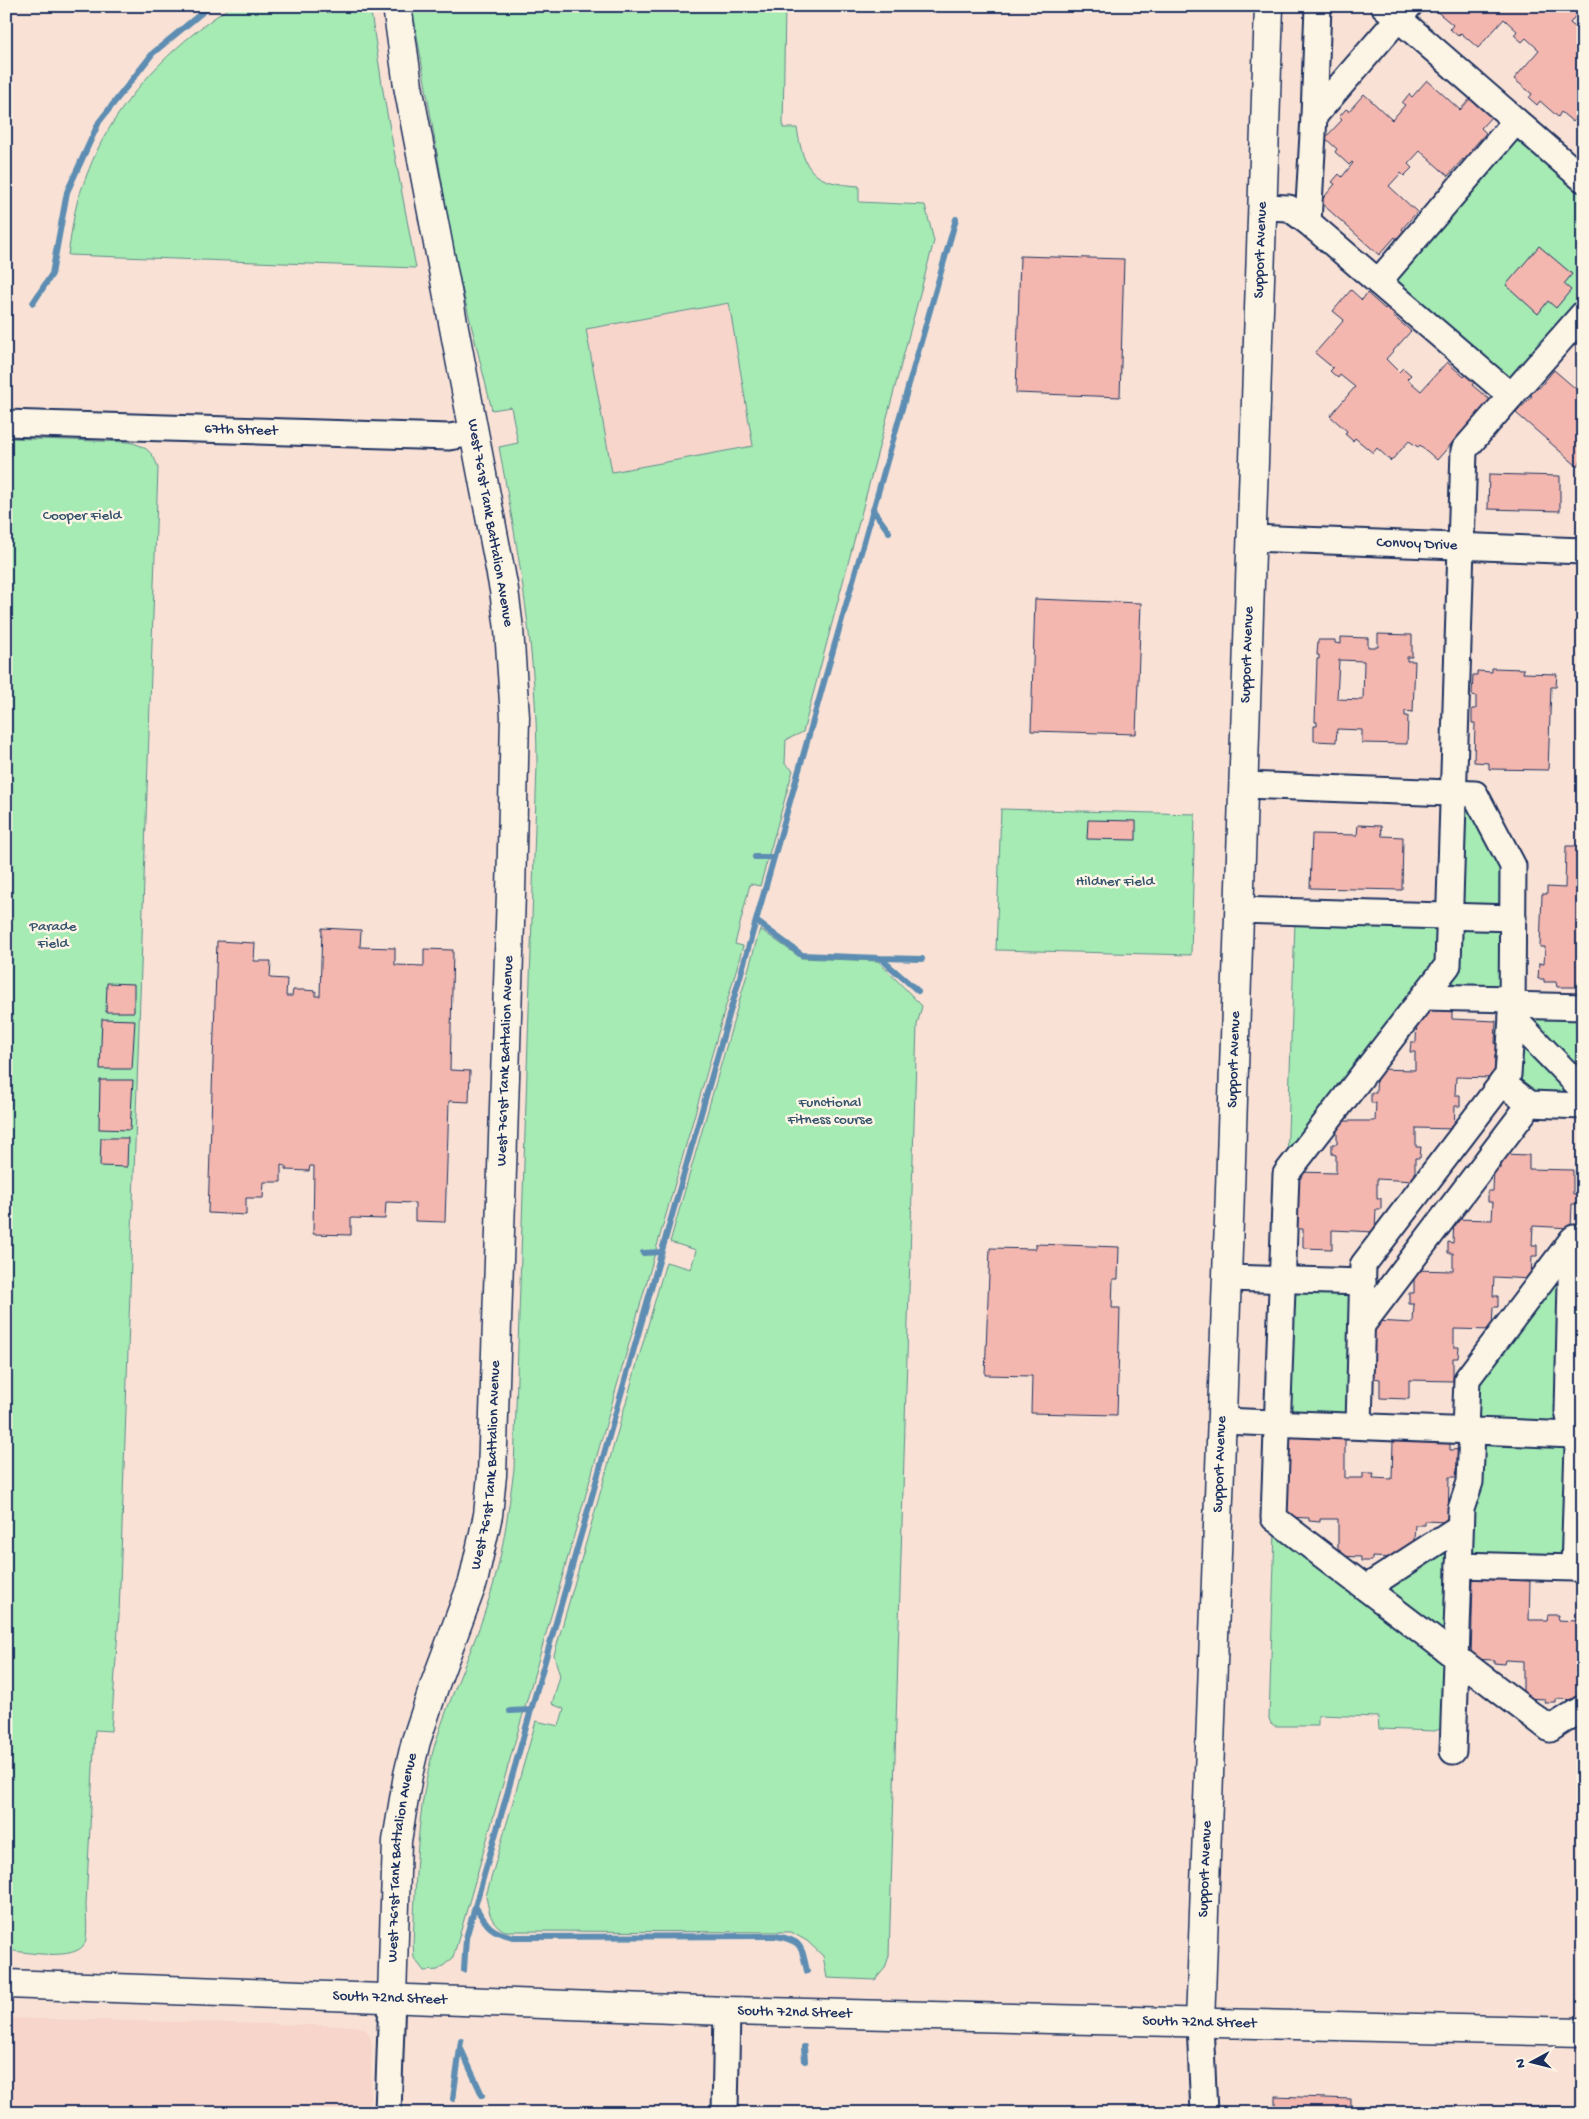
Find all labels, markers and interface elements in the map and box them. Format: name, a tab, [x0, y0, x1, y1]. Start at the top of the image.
street label: Support Avenue	[1250, 201, 1272, 299]
street label: West 761st Tank Battalion Avenue	[463, 418, 517, 628]
street label: 67th Street	[204, 420, 280, 441]
park label: Cooper Field	[43, 507, 122, 525]
street label: Convoy Drive	[1376, 534, 1458, 555]
street label: Support Avenue	[1237, 606, 1258, 703]
park label: Hildner Field	[1076, 873, 1155, 891]
park label: Parade Field	[29, 918, 77, 953]
street label: West 761st Tank Battalion Avenue	[493, 955, 518, 1167]
street label: Support Avenue	[1224, 1011, 1245, 1108]
park label: Functional Fitness course	[786, 1094, 873, 1129]
street label: West 761st Tank Battalion Avenue	[467, 1360, 505, 1572]
street label: Support Avenue	[1209, 1415, 1231, 1513]
street label: West 761st Tank Battalion Avenue	[384, 1751, 422, 1963]
street label: Support Avenue	[1195, 1820, 1216, 1918]
street label: South 72nd Street	[332, 1987, 449, 2010]
street label: South 72nd Street	[737, 2002, 854, 2023]
street label: South 72nd Street	[1142, 2012, 1259, 2033]
north arrow	[1506, 2036, 1556, 2086]
text: N	[1513, 2058, 1531, 2069]

